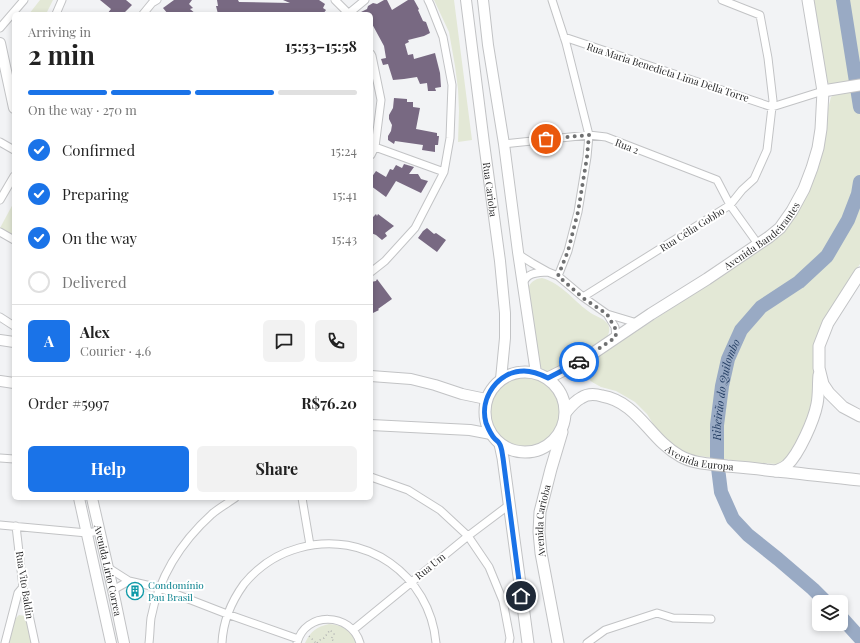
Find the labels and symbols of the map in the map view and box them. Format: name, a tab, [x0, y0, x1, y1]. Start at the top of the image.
street label: Rua Maria Benedicta Lima Della Torre	[585, 39, 751, 105]
pin	[529, 122, 563, 156]
street label: Rua 2	[613, 135, 641, 157]
street label: Rua Carioba	[480, 161, 501, 218]
street label: Avenida Bandeirantes	[720, 199, 803, 273]
street label: Rua Célia Gobbo	[657, 203, 728, 255]
water label: Ribeirão do Quilombo	[709, 336, 743, 441]
courier	[559, 342, 599, 382]
street label: Avenida Europa	[662, 441, 734, 473]
street label: Avenida Carioba	[532, 483, 554, 560]
street label: Avenida Lírio Correa	[91, 522, 125, 617]
street label: Rua Um	[412, 549, 448, 583]
street label: Rua Vito Baldin	[13, 550, 37, 620]
place label: Condomínio Pau Brasil	[148, 578, 204, 604]
pin	[504, 579, 538, 613]
building icon: Condomínio Pau Brasil	[125, 581, 145, 601]

